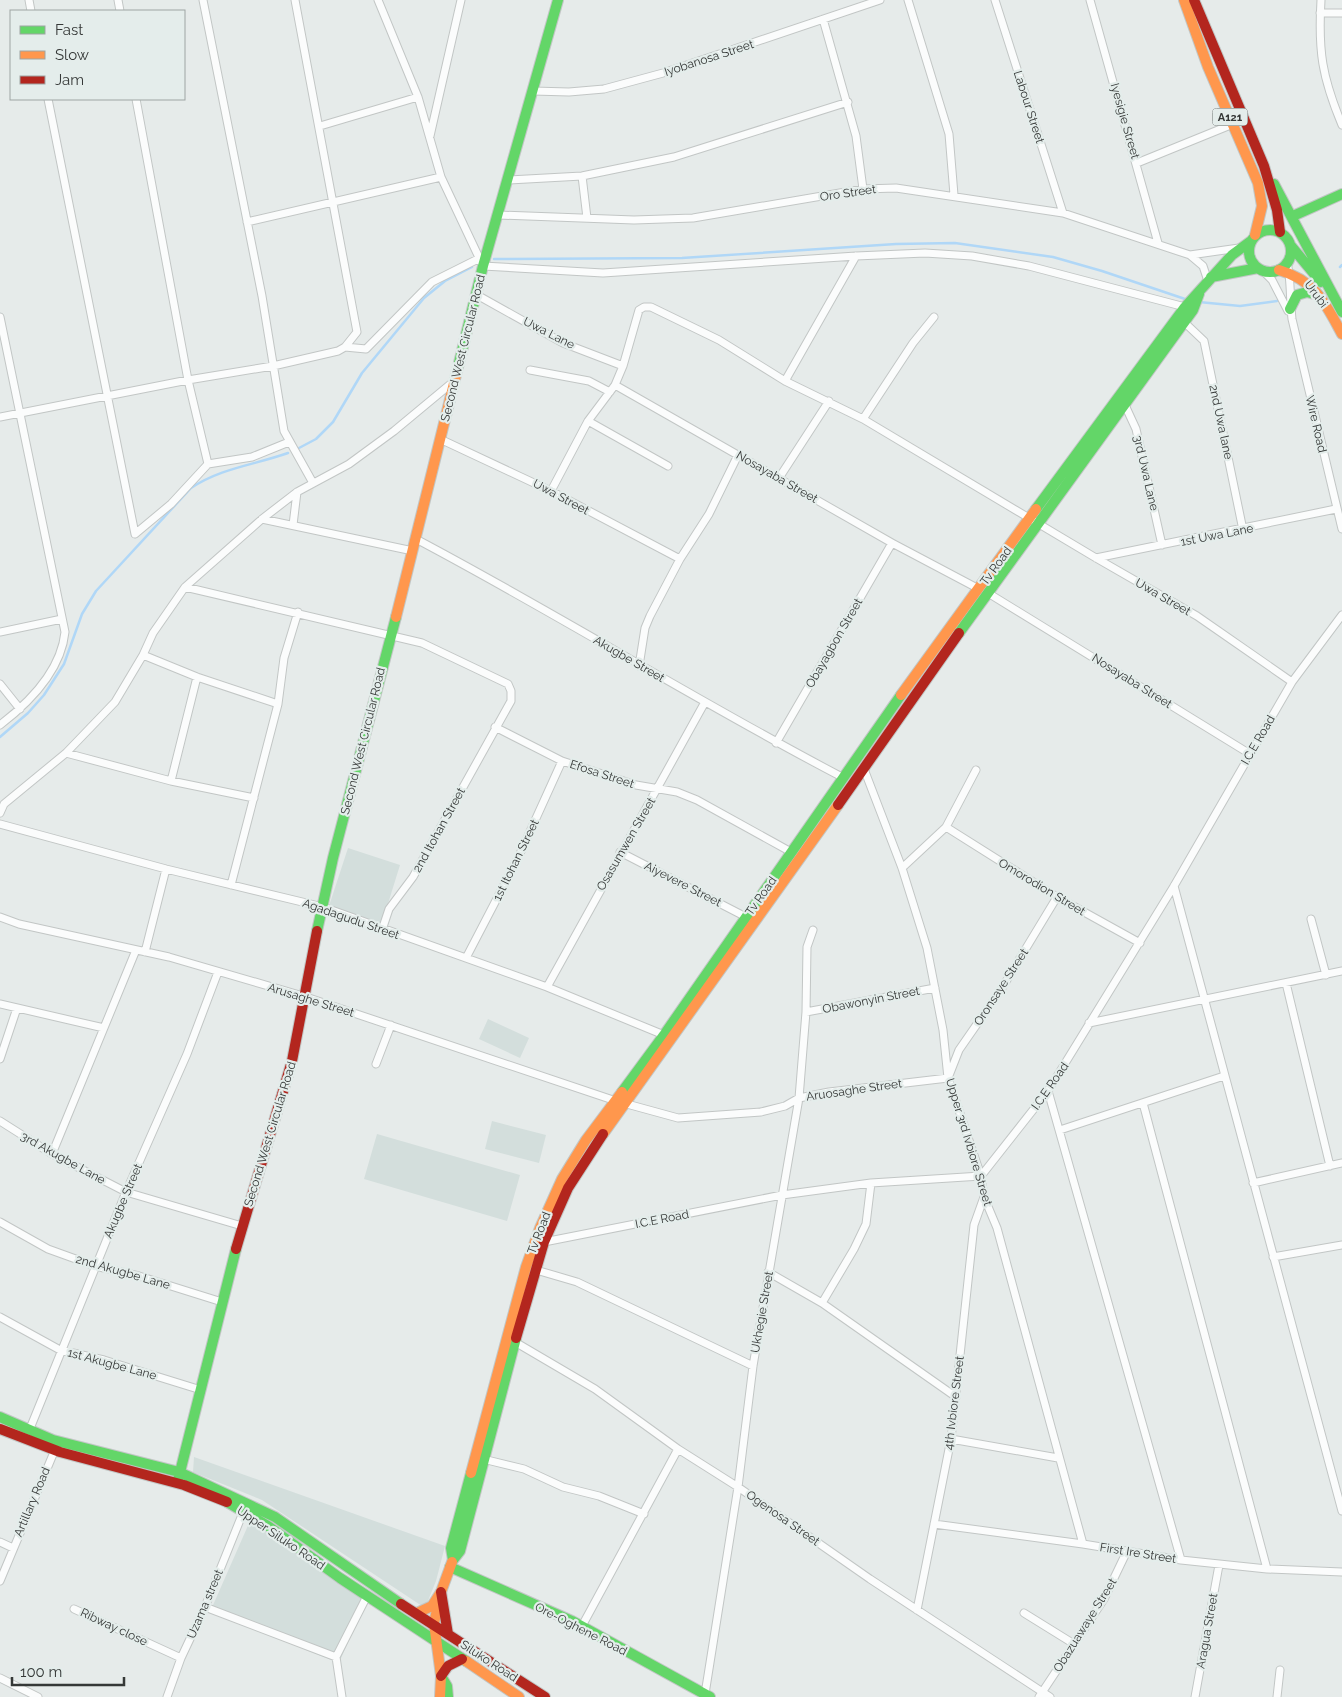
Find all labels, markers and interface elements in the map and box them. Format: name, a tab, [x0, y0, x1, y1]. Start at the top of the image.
legend	[10, 10, 185, 100]
text: Fast	[55, 21, 83, 39]
street label: Iyobanosa Street	[663, 37, 755, 79]
text: Slow	[55, 46, 89, 64]
street label: Labour Street	[1011, 69, 1047, 145]
text: Jam	[55, 71, 84, 89]
street label: Iyesigie Street	[1108, 82, 1142, 160]
road number: A121	[1212, 108, 1248, 125]
street label: Oro Street	[819, 182, 877, 204]
street label: Second West Circular Road	[438, 273, 488, 423]
street label: Urubi	[1301, 278, 1331, 310]
street label: Uwa Lane	[521, 314, 577, 352]
street label: 2nd Uwa lane	[1206, 383, 1236, 461]
street label: Wire Road	[1303, 394, 1329, 454]
street label: 3rd Uwa Lane	[1131, 434, 1161, 512]
street label: Nosayaba Street	[734, 448, 820, 506]
street label: Uwa Street	[531, 476, 591, 518]
street label: 1st Uwa Lane	[1179, 521, 1255, 549]
street label: Tv Road	[977, 544, 1015, 588]
street label: Uwa Street	[1133, 576, 1193, 618]
street label: Obayagbon Street	[803, 596, 865, 690]
street label: Akugbe Street	[591, 633, 667, 685]
street label: Nosayaba Street	[1089, 651, 1175, 711]
street label: Second West Circular Road	[338, 666, 388, 816]
street label: I.C.E Road	[1238, 713, 1278, 767]
street label: Efosa Street	[568, 757, 636, 791]
street label: 2nd Itohan Street	[410, 785, 468, 875]
street label: Osasumwen Street	[594, 795, 658, 893]
street label: 1st Itohan Street	[490, 817, 542, 903]
street label: Omorodion Street	[996, 856, 1088, 918]
street label: Aiyevere Street	[642, 859, 724, 909]
street label: Tv Road	[743, 874, 779, 918]
street label: Agadagudu Street	[301, 896, 401, 942]
street label: Oronsaye Street	[971, 946, 1031, 1028]
street label: Arusaghe Street	[266, 980, 356, 1020]
street label: Obawonyin Street	[821, 984, 921, 1016]
street label: Second West Circular Road	[241, 1060, 299, 1208]
street label: I.C.E Road	[1029, 1060, 1071, 1112]
street label: Aruosaghe Street	[805, 1076, 903, 1104]
street label: Upper 3rd Ivbiore Street	[943, 1076, 995, 1208]
street label: 3rd Akugbe Lane	[18, 1129, 108, 1187]
street label: Akugbe Street	[101, 1162, 145, 1240]
street label: I.C.E Road	[634, 1207, 690, 1231]
street label: Tv Road	[525, 1210, 553, 1256]
street label: 2nd Akugbe Lane	[74, 1252, 172, 1292]
street label: Ukhegie Street	[748, 1270, 776, 1354]
street label: 1st Akugbe Lane	[66, 1345, 158, 1383]
street label: 4th Ivbiore Street	[941, 1355, 967, 1451]
street label: Artillary Road	[11, 1465, 53, 1539]
street label: Ogenosa Street	[744, 1488, 822, 1548]
street label: Upper Siluko Road	[234, 1503, 328, 1573]
street label: First Ire Street	[1099, 1540, 1177, 1566]
street label: Uzama street	[184, 1567, 226, 1641]
street label: Obazuawaye Street	[1050, 1576, 1120, 1674]
street label: Aragua Street	[1193, 1592, 1221, 1670]
street label: Ore-Oghene Road	[533, 1600, 629, 1658]
street label: Ribway close	[78, 1605, 150, 1649]
street label: Siluko Road	[458, 1637, 520, 1685]
scale bar	[12, 1654, 125, 1686]
text: 100 m	[20, 1663, 62, 1681]

